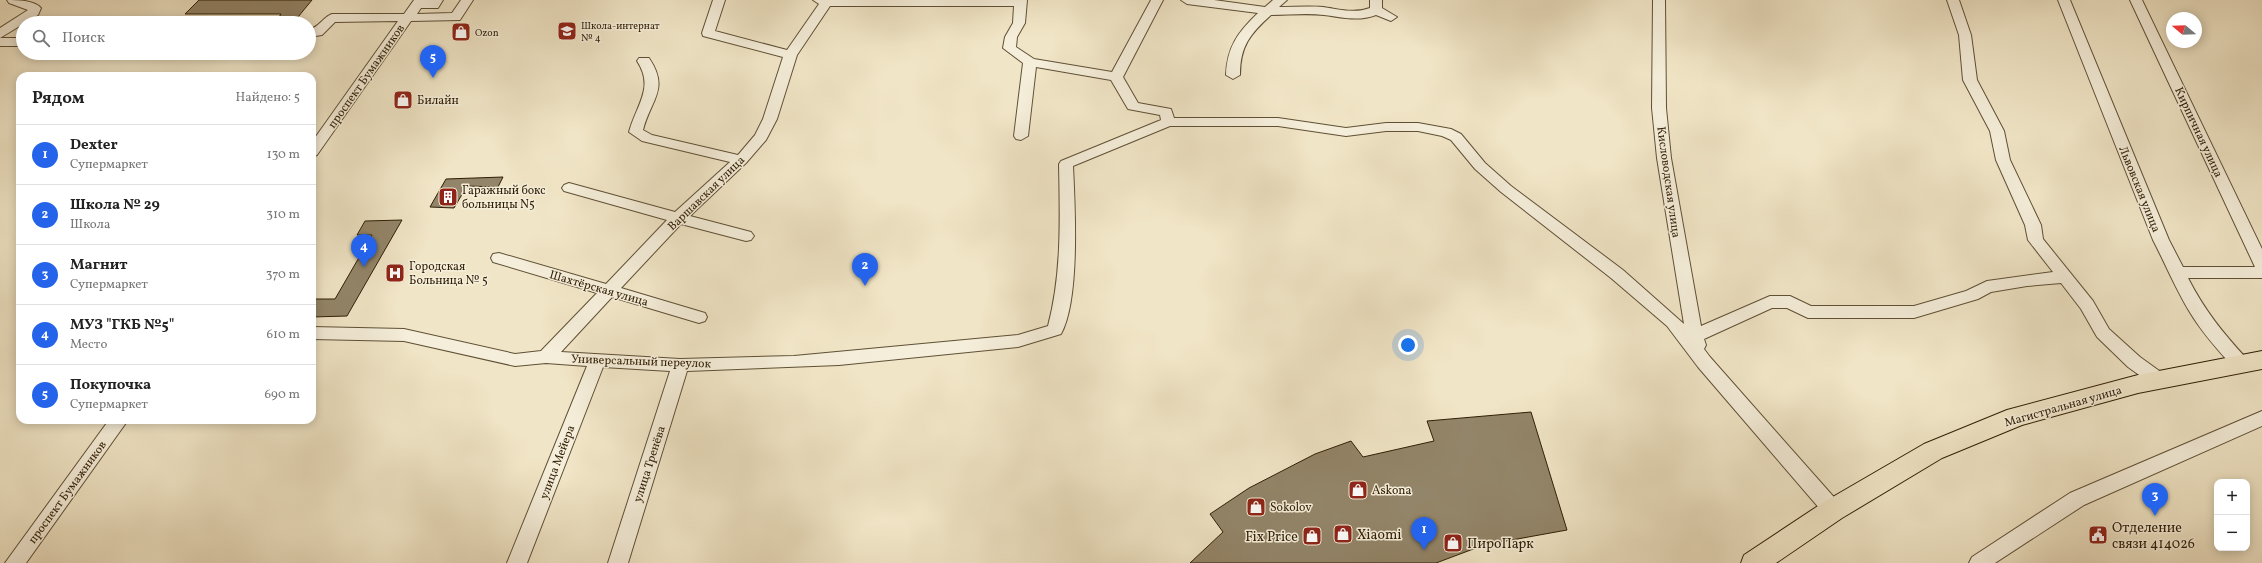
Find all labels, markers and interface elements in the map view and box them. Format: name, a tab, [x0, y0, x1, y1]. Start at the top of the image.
north arrow	[2166, 12, 2202, 48]
search box	[16, 16, 316, 60]
place label: Школа-интернат № 4	[581, 19, 659, 45]
school or university icon: Школа-интернат № 4	[556, 20, 578, 42]
street label: проспект Бумажников	[325, 21, 409, 132]
shop icon: Ozon	[450, 21, 472, 43]
place label: Ozon	[475, 26, 499, 40]
icon: search	[30, 27, 52, 49]
text: Поиск	[62, 28, 105, 49]
pin: 5	[420, 45, 446, 78]
street label: Кирпичная улица	[2170, 85, 2226, 180]
text: Рядом	[32, 87, 85, 110]
text: Найдено: 5	[236, 89, 300, 107]
shop icon: Билайн	[392, 89, 414, 111]
place label: Билайн	[417, 93, 459, 109]
street label: Кисловодская улица	[1652, 125, 1684, 239]
text: Dexter	[70, 135, 118, 156]
street label: Львовская улица	[2114, 144, 2164, 235]
text: 1	[42, 146, 48, 164]
text: 130 m	[267, 146, 300, 164]
street label: Варшавская улица	[665, 153, 749, 235]
text: Супермаркет	[70, 156, 148, 174]
place label: Гаражный бокс больницы N5	[462, 183, 546, 213]
building icon: Гаражный бокс больницы N5	[437, 186, 459, 208]
text: Школа № 29	[70, 195, 160, 216]
text: 2	[42, 206, 48, 224]
text: 310 m	[266, 206, 300, 224]
text: Школа	[70, 216, 110, 234]
pin: 4	[351, 234, 377, 267]
pin: 2	[852, 253, 878, 286]
text: Магнит	[70, 255, 127, 276]
place label: Городская Больница № 5	[409, 259, 488, 289]
hospital icon: Городская Больница № 5	[384, 262, 406, 284]
text: 3	[42, 266, 48, 284]
text: 370 m	[266, 266, 300, 284]
street label: Шахтёрская улица	[547, 267, 650, 311]
text: Супермаркет	[70, 276, 148, 294]
text: МУЗ "ГКБ №5"	[70, 315, 174, 336]
text: 4	[41, 326, 49, 344]
text: 610 m	[266, 326, 300, 344]
your location	[1398, 335, 1418, 355]
text: Место	[70, 336, 107, 354]
street label: Универсальный переулок	[571, 352, 712, 372]
text: Покупочка	[70, 375, 151, 396]
street label: Магистральная улица	[2003, 383, 2124, 431]
text: 5	[42, 386, 48, 404]
text: 690 m	[264, 386, 300, 404]
text: Супермаркет	[70, 396, 148, 414]
street label: улица Мейера	[536, 423, 579, 502]
street label: улица Тренёва	[630, 424, 670, 505]
street label: проспект Бумажников	[25, 438, 111, 547]
shop icon: Askona	[1347, 479, 1369, 501]
map controls	[2214, 479, 2250, 551]
button: +	[2214, 479, 2250, 515]
place label: Askona	[1372, 483, 1411, 499]
pin: 3	[2142, 483, 2168, 516]
shop icon: Sokolov	[1245, 496, 1267, 518]
place label: Sokolov	[1270, 500, 1312, 516]
button: −	[2214, 515, 2250, 551]
pin: 1	[1411, 517, 1437, 550]
place label: Отделение связи 414026	[2112, 519, 2195, 554]
shop icon: Xiaomi	[1332, 523, 1354, 545]
public building icon: Отделение связи 414026	[2087, 524, 2109, 546]
shop icon: Fix Price	[1301, 525, 1323, 547]
place label: Xiaomi	[1357, 526, 1402, 545]
place label: Fix Price	[1245, 528, 1298, 547]
shop icon: ПироПарк	[1442, 532, 1464, 554]
place label: ПироПарк	[1467, 535, 1534, 554]

